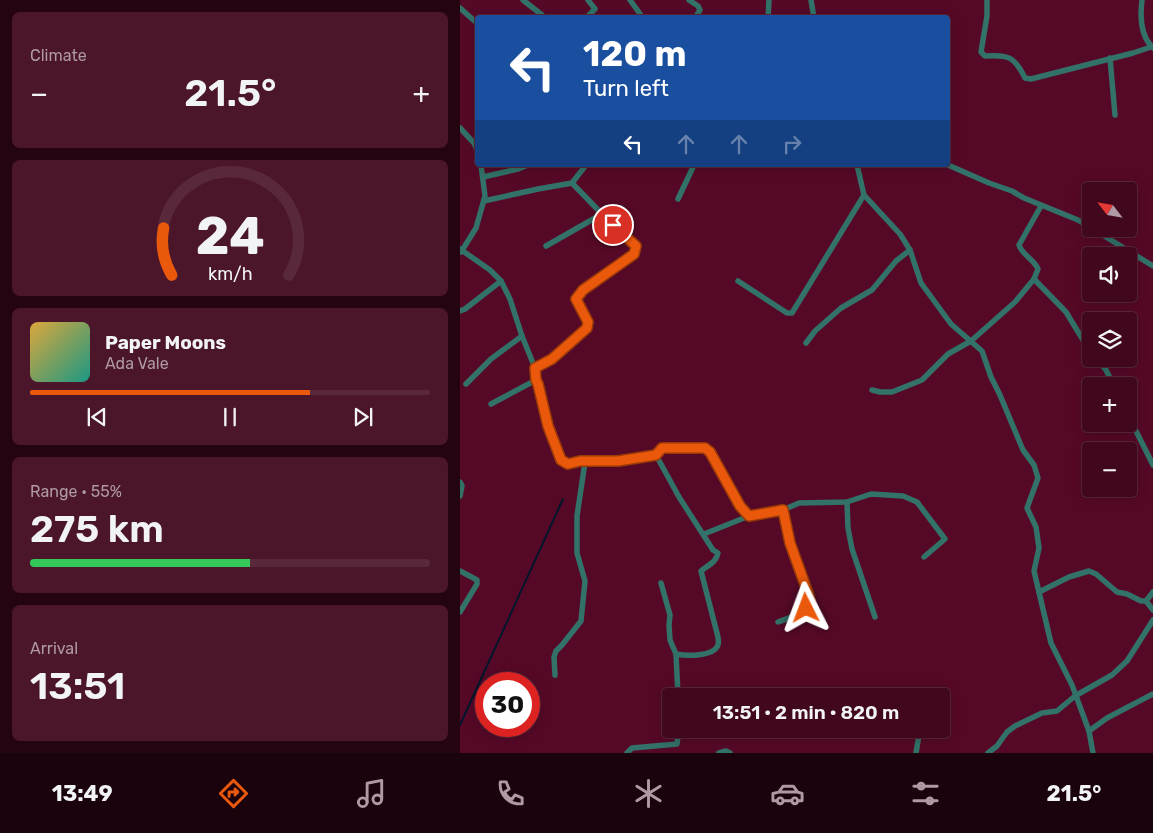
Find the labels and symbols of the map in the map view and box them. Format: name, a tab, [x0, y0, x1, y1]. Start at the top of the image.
north arrow	[1082, 182, 1138, 238]
pin	[592, 204, 634, 246]
position arrow	[779, 581, 831, 633]
speed limit sign: 30	[475, 672, 540, 737]

